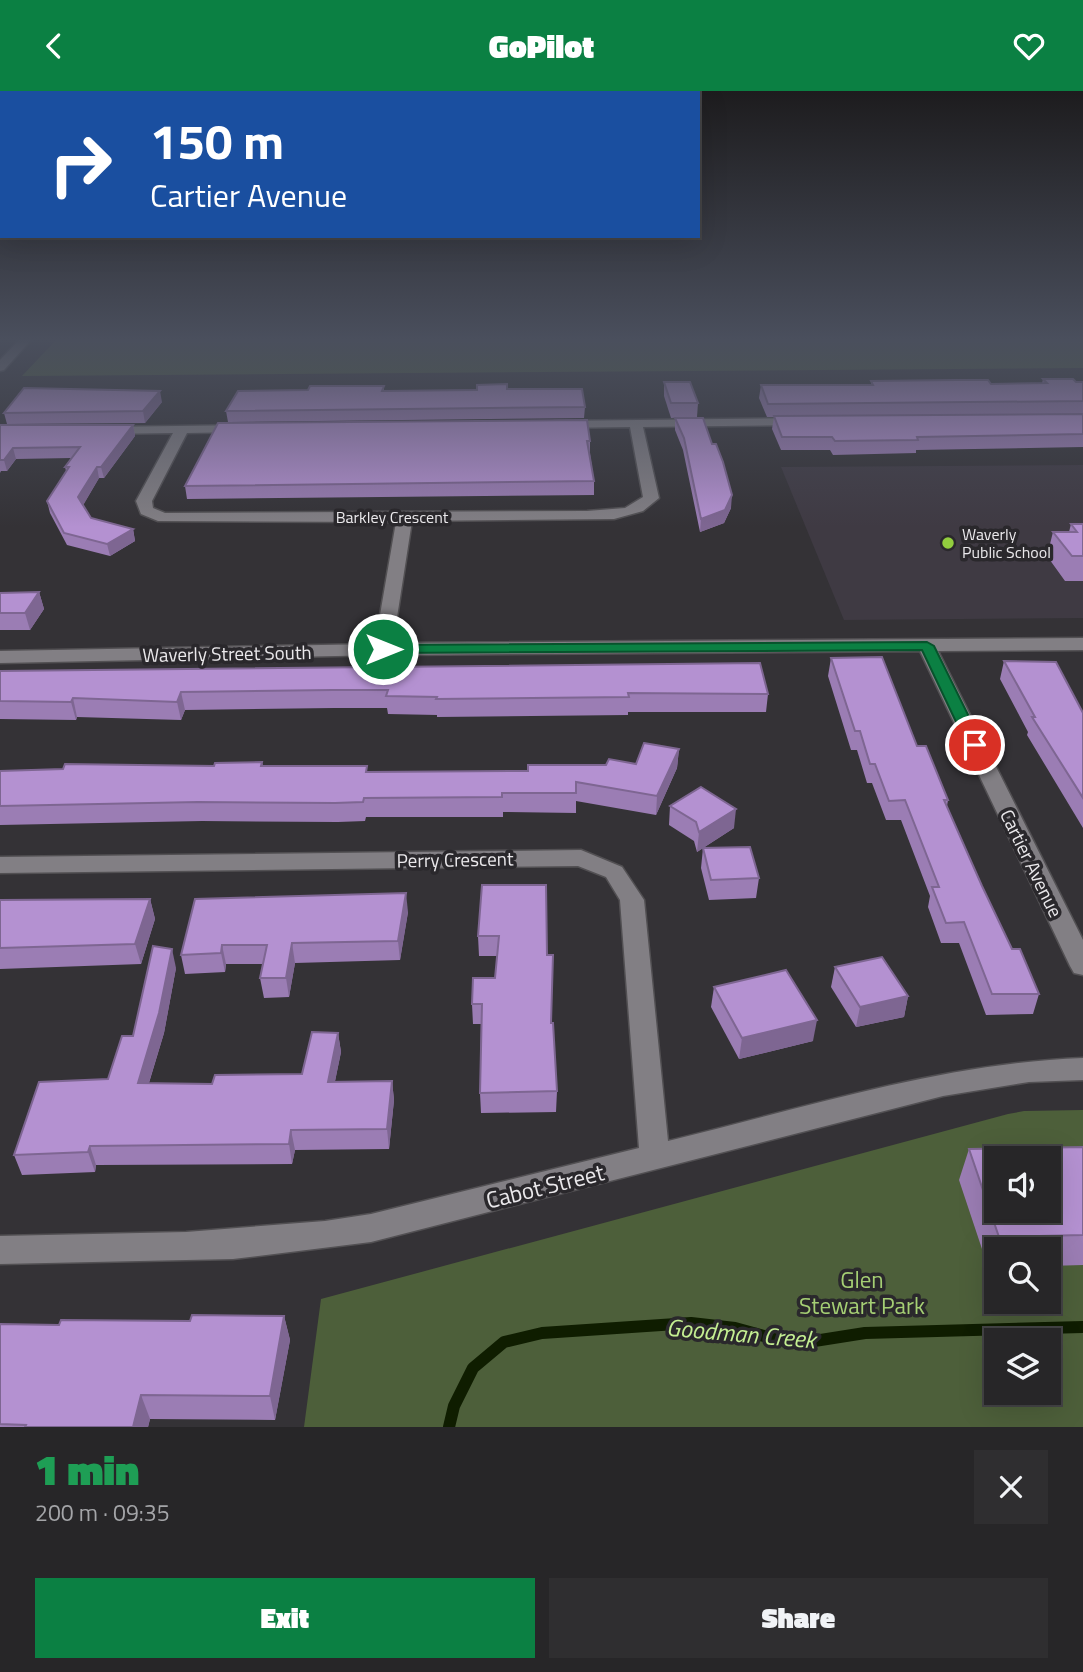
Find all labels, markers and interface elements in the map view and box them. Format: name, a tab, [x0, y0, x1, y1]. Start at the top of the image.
text: GoPilot	[489, 22, 594, 70]
icon: back	[35, 27, 73, 65]
icon: heart	[1010, 27, 1048, 65]
text: 150 m	[150, 103, 284, 178]
icon: right	[35, 119, 126, 210]
text: Cartier Avenue	[150, 171, 347, 219]
street label: Barkley Crescent	[336, 505, 449, 529]
place label: Waverly Public School	[962, 522, 1051, 564]
marker: Waverly Public School	[940, 535, 956, 551]
position arrow	[346, 612, 420, 686]
street label: Waverly Street South	[142, 637, 312, 669]
pin	[945, 715, 1005, 775]
icon: arrive	[956, 726, 994, 764]
street label: Cartier Avenue	[993, 804, 1071, 922]
street label: Perry Crescent	[396, 843, 514, 875]
map controls	[984, 1146, 1061, 1405]
button: sound	[984, 1146, 1061, 1223]
street label: Cabot Street	[482, 1154, 608, 1218]
button: search	[984, 1237, 1061, 1314]
park label: Glen Stewart Park	[799, 1262, 925, 1323]
water label: Goodman Creek	[665, 1309, 820, 1358]
button: layers	[984, 1328, 1061, 1405]
text: 1 min	[35, 1437, 139, 1501]
button: close	[974, 1450, 1048, 1524]
text: 200 m · 09:35	[35, 1495, 170, 1530]
button: Exit	[35, 1578, 535, 1658]
button: Share	[549, 1578, 1048, 1658]

